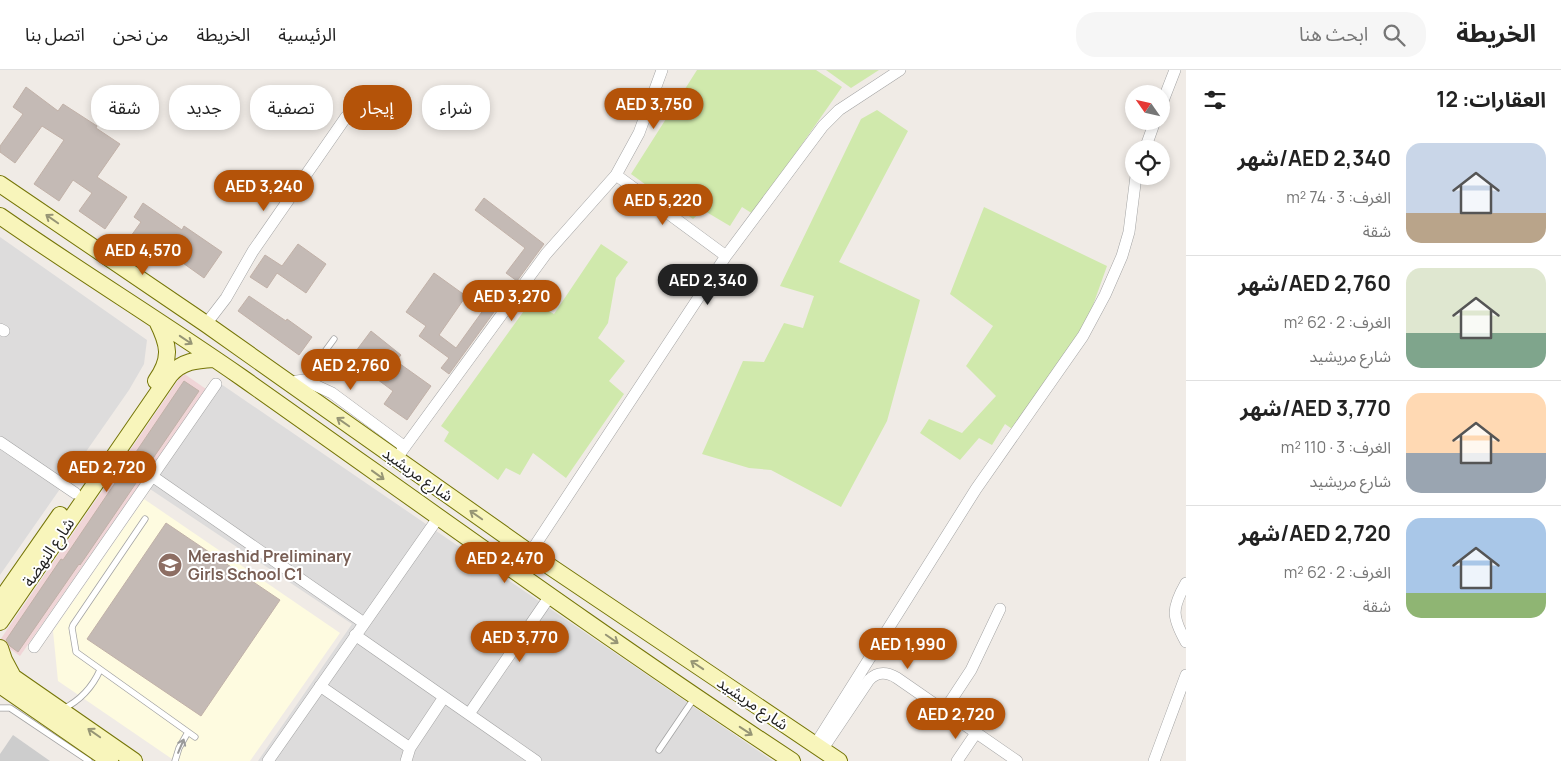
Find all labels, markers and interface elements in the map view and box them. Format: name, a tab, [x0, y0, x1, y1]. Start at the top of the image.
search box	[1076, 12, 1426, 57]
text: الخريطة	[1456, 16, 1536, 49]
text: ابحث هنا	[1299, 21, 1368, 47]
icon: search	[1380, 21, 1408, 49]
text: اتصل بنا	[25, 22, 85, 46]
text: من نحن	[113, 22, 168, 46]
text: الخريطة	[196, 22, 250, 46]
text: الرئيسية	[278, 22, 336, 46]
chip: شقة	[91, 85, 159, 130]
chip: جديد	[169, 85, 240, 130]
chip: تصفية	[250, 85, 333, 130]
chip: إيجار	[343, 85, 412, 130]
chip: شراء	[422, 85, 490, 130]
north arrow	[1125, 85, 1170, 130]
map controls	[1125, 85, 1170, 185]
text: العقارات: 12	[1436, 85, 1546, 113]
icon: filters	[1201, 86, 1229, 114]
pin: AED 3,750	[597, 88, 711, 130]
text: AED 3,750	[615, 93, 693, 115]
button: locate	[1125, 140, 1170, 185]
text: AED 2,340/شهر	[1238, 144, 1391, 172]
icon: home	[1446, 163, 1506, 223]
pin: AED 3,240	[207, 170, 321, 212]
text: AED 3,240	[225, 175, 303, 197]
pin: AED 5,220	[606, 184, 720, 226]
text: الغرف: 3 · 74 m²	[1286, 186, 1391, 208]
text: AED 5,220	[624, 189, 702, 211]
one-way arrow	[45, 214, 59, 224]
text: شقة	[1363, 220, 1391, 242]
pin: AED 4,570	[86, 234, 200, 276]
text: AED 4,570	[104, 239, 182, 261]
pin: AED 2,340	[651, 264, 765, 306]
text: AED 2,340	[669, 269, 747, 291]
text: AED 2,760/شهر	[1238, 269, 1391, 297]
pin: AED 3,270	[455, 280, 569, 322]
text: AED 3,270	[473, 285, 551, 307]
icon: home	[1446, 288, 1506, 348]
text: الغرف: 2 · 62 m²	[1284, 311, 1391, 333]
one-way arrow	[179, 335, 193, 345]
text: شارع مريشيد	[1309, 345, 1391, 367]
pin: AED 2,760	[294, 348, 408, 391]
text: AED 2,760	[312, 354, 390, 376]
text: AED 3,770/شهر	[1240, 394, 1391, 422]
icon: home	[1446, 413, 1506, 473]
one-way arrow	[336, 417, 350, 427]
text: الغرف: 3 · 110 m²	[1281, 436, 1391, 458]
street label: شارع مريشيد	[377, 442, 458, 508]
pin: AED 2,720	[50, 450, 164, 493]
text: AED 2,720	[68, 456, 146, 478]
one-way arrow	[371, 470, 384, 481]
text: شارع مريشيد	[1309, 470, 1391, 492]
one-way arrow	[469, 510, 483, 520]
street label: شارع النهضة	[17, 513, 81, 592]
text: AED 2,720/شهر	[1239, 519, 1391, 547]
icon: home	[1446, 538, 1506, 598]
pin: AED 2,470	[448, 542, 562, 584]
place label: Merashid Preliminary Girls School C1	[188, 545, 351, 585]
text: AED 2,470	[466, 547, 544, 569]
school or university icon: Merashid Preliminary Girls School C1	[157, 552, 183, 578]
text: الغرف: 2 · 62 m²	[1284, 561, 1391, 583]
text: شقة	[1363, 595, 1391, 617]
pin: AED 3,770	[463, 620, 577, 663]
text: AED 3,770	[482, 626, 558, 648]
pin: AED 1,990	[851, 628, 965, 670]
text: AED 1,990	[870, 633, 946, 655]
one-way arrow	[604, 634, 618, 644]
one-way arrow	[691, 660, 705, 670]
street label: شارع مريشيد	[712, 671, 793, 737]
pin: AED 2,720	[899, 698, 1013, 740]
text: AED 2,720	[917, 703, 995, 725]
one-way arrow	[739, 725, 753, 736]
one-way arrow	[87, 728, 101, 738]
one-way arrow	[176, 739, 186, 754]

